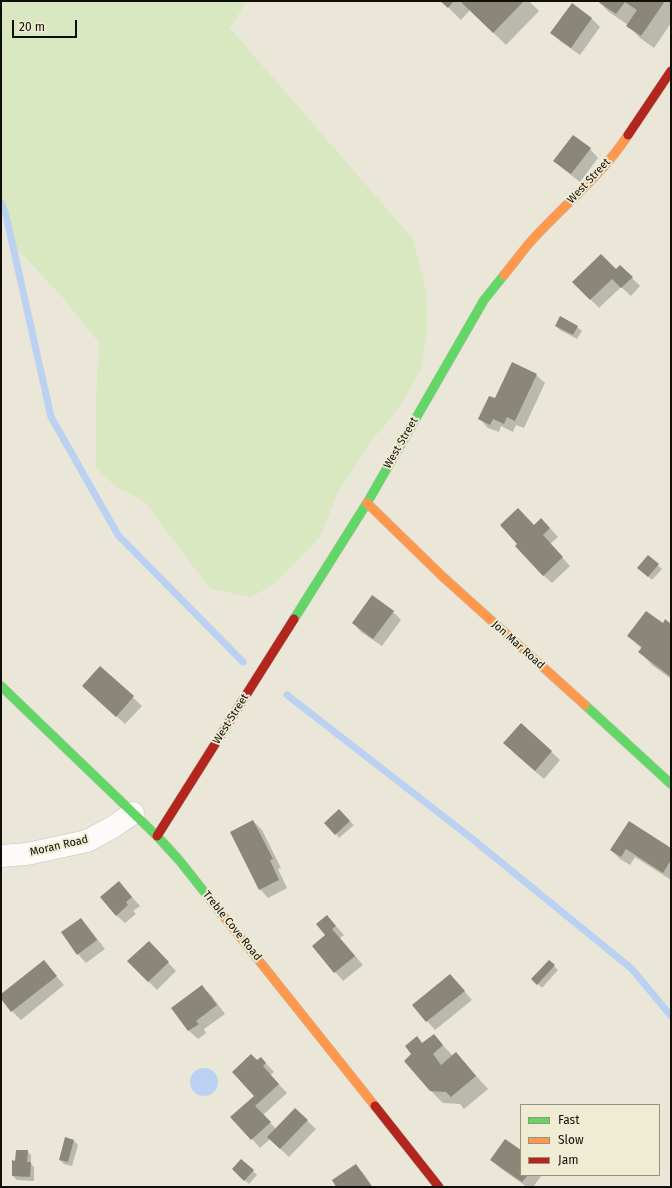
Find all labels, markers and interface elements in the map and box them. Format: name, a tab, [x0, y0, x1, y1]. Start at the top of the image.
scale bar	[14, 12, 79, 38]
text: 20 m	[19, 20, 45, 34]
street label: West Street	[565, 156, 613, 206]
street label: West Street	[381, 415, 421, 471]
street label: Jon Mar Road	[489, 618, 547, 672]
street label: West Street	[210, 691, 252, 747]
street label: Moran Road	[29, 833, 89, 859]
street label: Treble Cove Road	[200, 888, 264, 964]
legend	[520, 1104, 660, 1176]
text: Fast	[558, 1113, 580, 1127]
text: Slow	[558, 1133, 584, 1147]
text: Jam	[558, 1153, 578, 1167]

